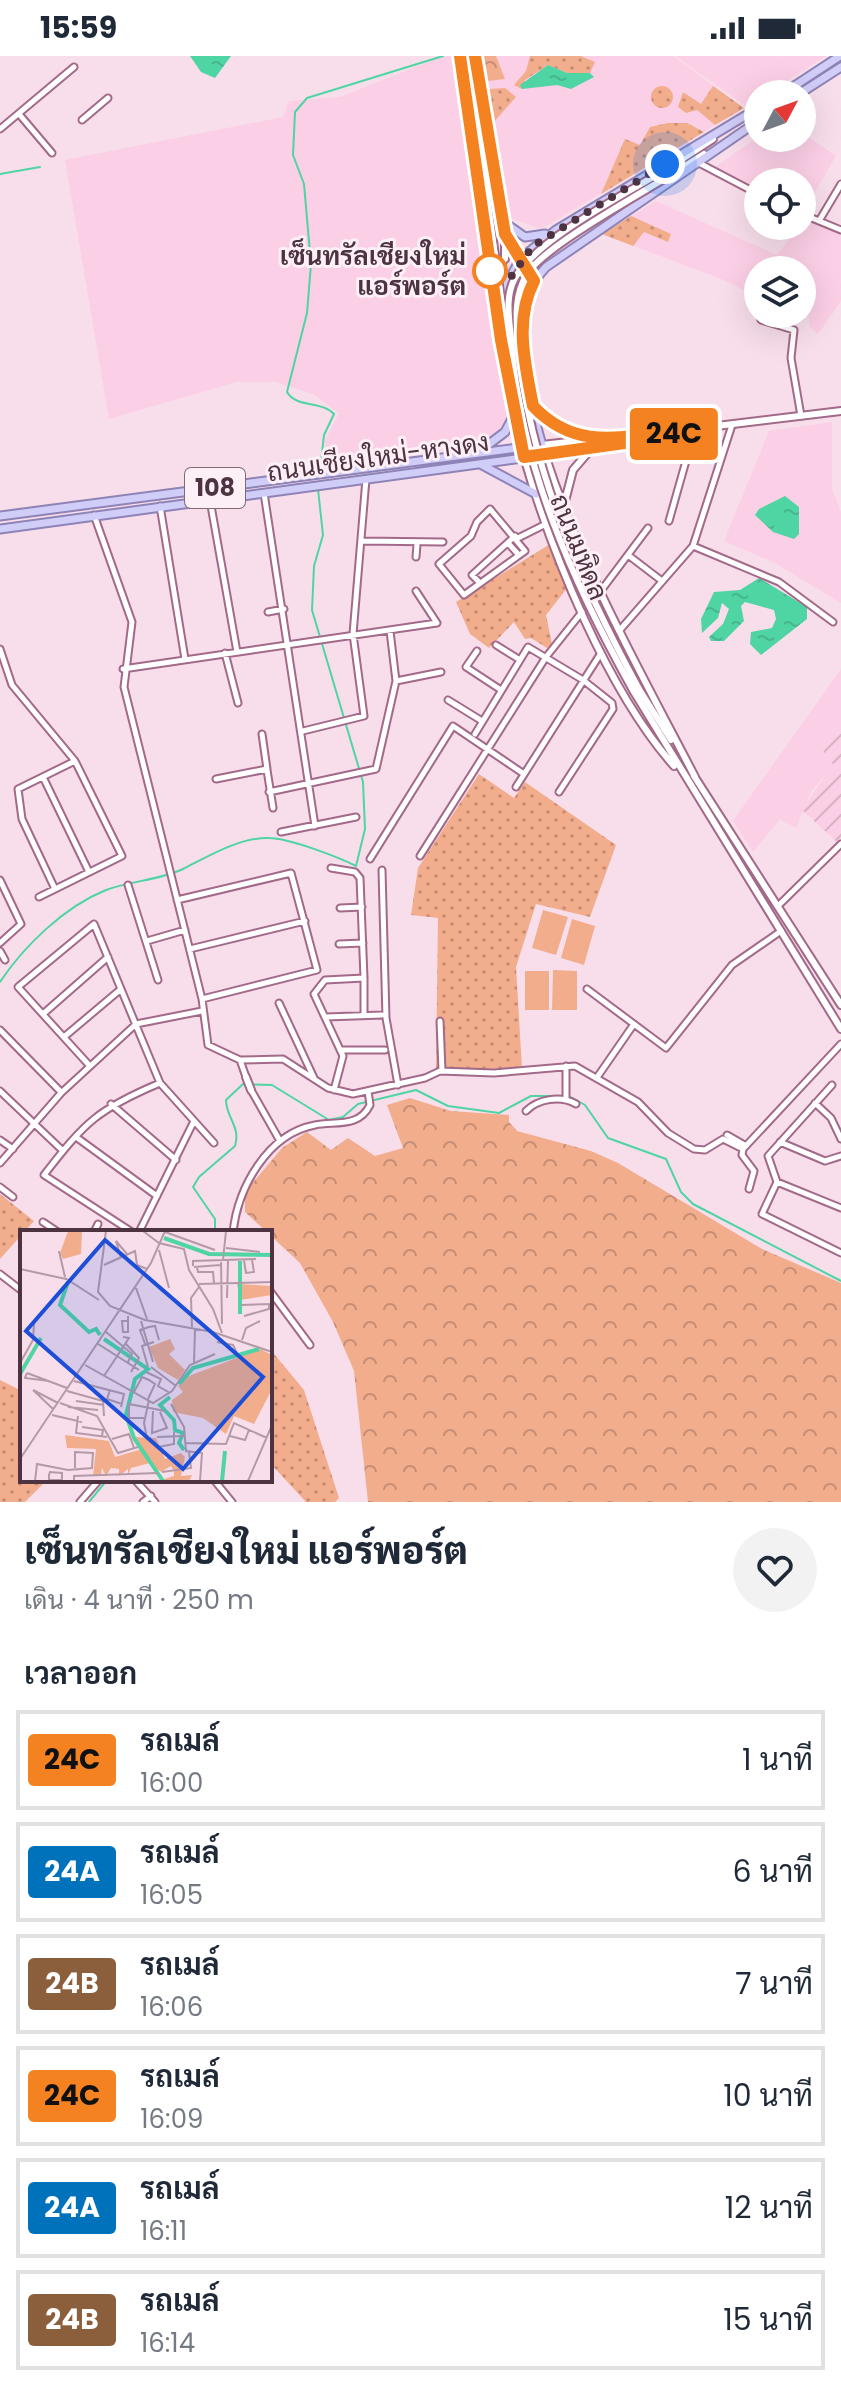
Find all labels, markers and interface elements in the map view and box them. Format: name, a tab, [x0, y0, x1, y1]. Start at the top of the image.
text: 15:59	[40, 6, 117, 49]
north arrow	[744, 80, 816, 152]
map controls	[744, 80, 816, 328]
your location	[645, 144, 685, 184]
button: locate	[744, 168, 816, 240]
place label: เซ็นทรัลเชียงใหม่ แอร์พอร์ต	[280, 238, 466, 304]
marker: เซ็นทรัลเชียงใหม่ แอร์พอร์ต	[473, 254, 507, 288]
button: layers	[744, 256, 816, 328]
line badge: 24C	[628, 408, 720, 460]
text: 24C	[646, 414, 702, 453]
street label: ถนนเชียงใหม่-หางดง	[265, 424, 491, 490]
road number: 108	[185, 468, 245, 508]
street label: ถนนมหิดล	[541, 489, 617, 605]
inset map	[20, 1230, 272, 1482]
text: เซ็นทรัลเชียงใหม่ แอร์พอร์ต	[24, 1524, 468, 1577]
button: heart	[733, 1528, 817, 1612]
text: เดิน · 4 นาที · 250 m	[24, 1582, 254, 1618]
text: เวลาออก	[24, 1652, 137, 1695]
text: รถเมล์	[140, 1719, 220, 1762]
text: 1 นาที	[742, 1738, 813, 1781]
text: 24C	[44, 1740, 100, 1779]
text: 16:00	[140, 1765, 203, 1801]
text: รถเมล์	[140, 1831, 220, 1874]
text: 6 นาที	[733, 1850, 813, 1893]
text: 24A	[44, 1852, 100, 1891]
text: 16:05	[140, 1877, 203, 1913]
text: รถเมล์	[140, 1943, 220, 1986]
text: 7 นาที	[735, 1962, 813, 2005]
text: 24B	[45, 1964, 99, 2003]
text: 16:06	[140, 1989, 203, 2025]
text: รถเมล์	[140, 2055, 220, 2098]
text: 10 นาที	[723, 2074, 813, 2117]
text: 24C	[44, 2076, 100, 2115]
text: 16:09	[140, 2101, 203, 2137]
text: รถเมล์	[140, 2167, 220, 2210]
text: 12 นาที	[725, 2186, 813, 2229]
text: 24A	[44, 2188, 100, 2227]
text: 16:11	[140, 2213, 187, 2249]
text: รถเมล์	[140, 2279, 220, 2322]
text: 15 นาที	[723, 2298, 813, 2341]
text: 24B	[45, 2300, 99, 2339]
text: 16:14	[140, 2325, 195, 2361]

